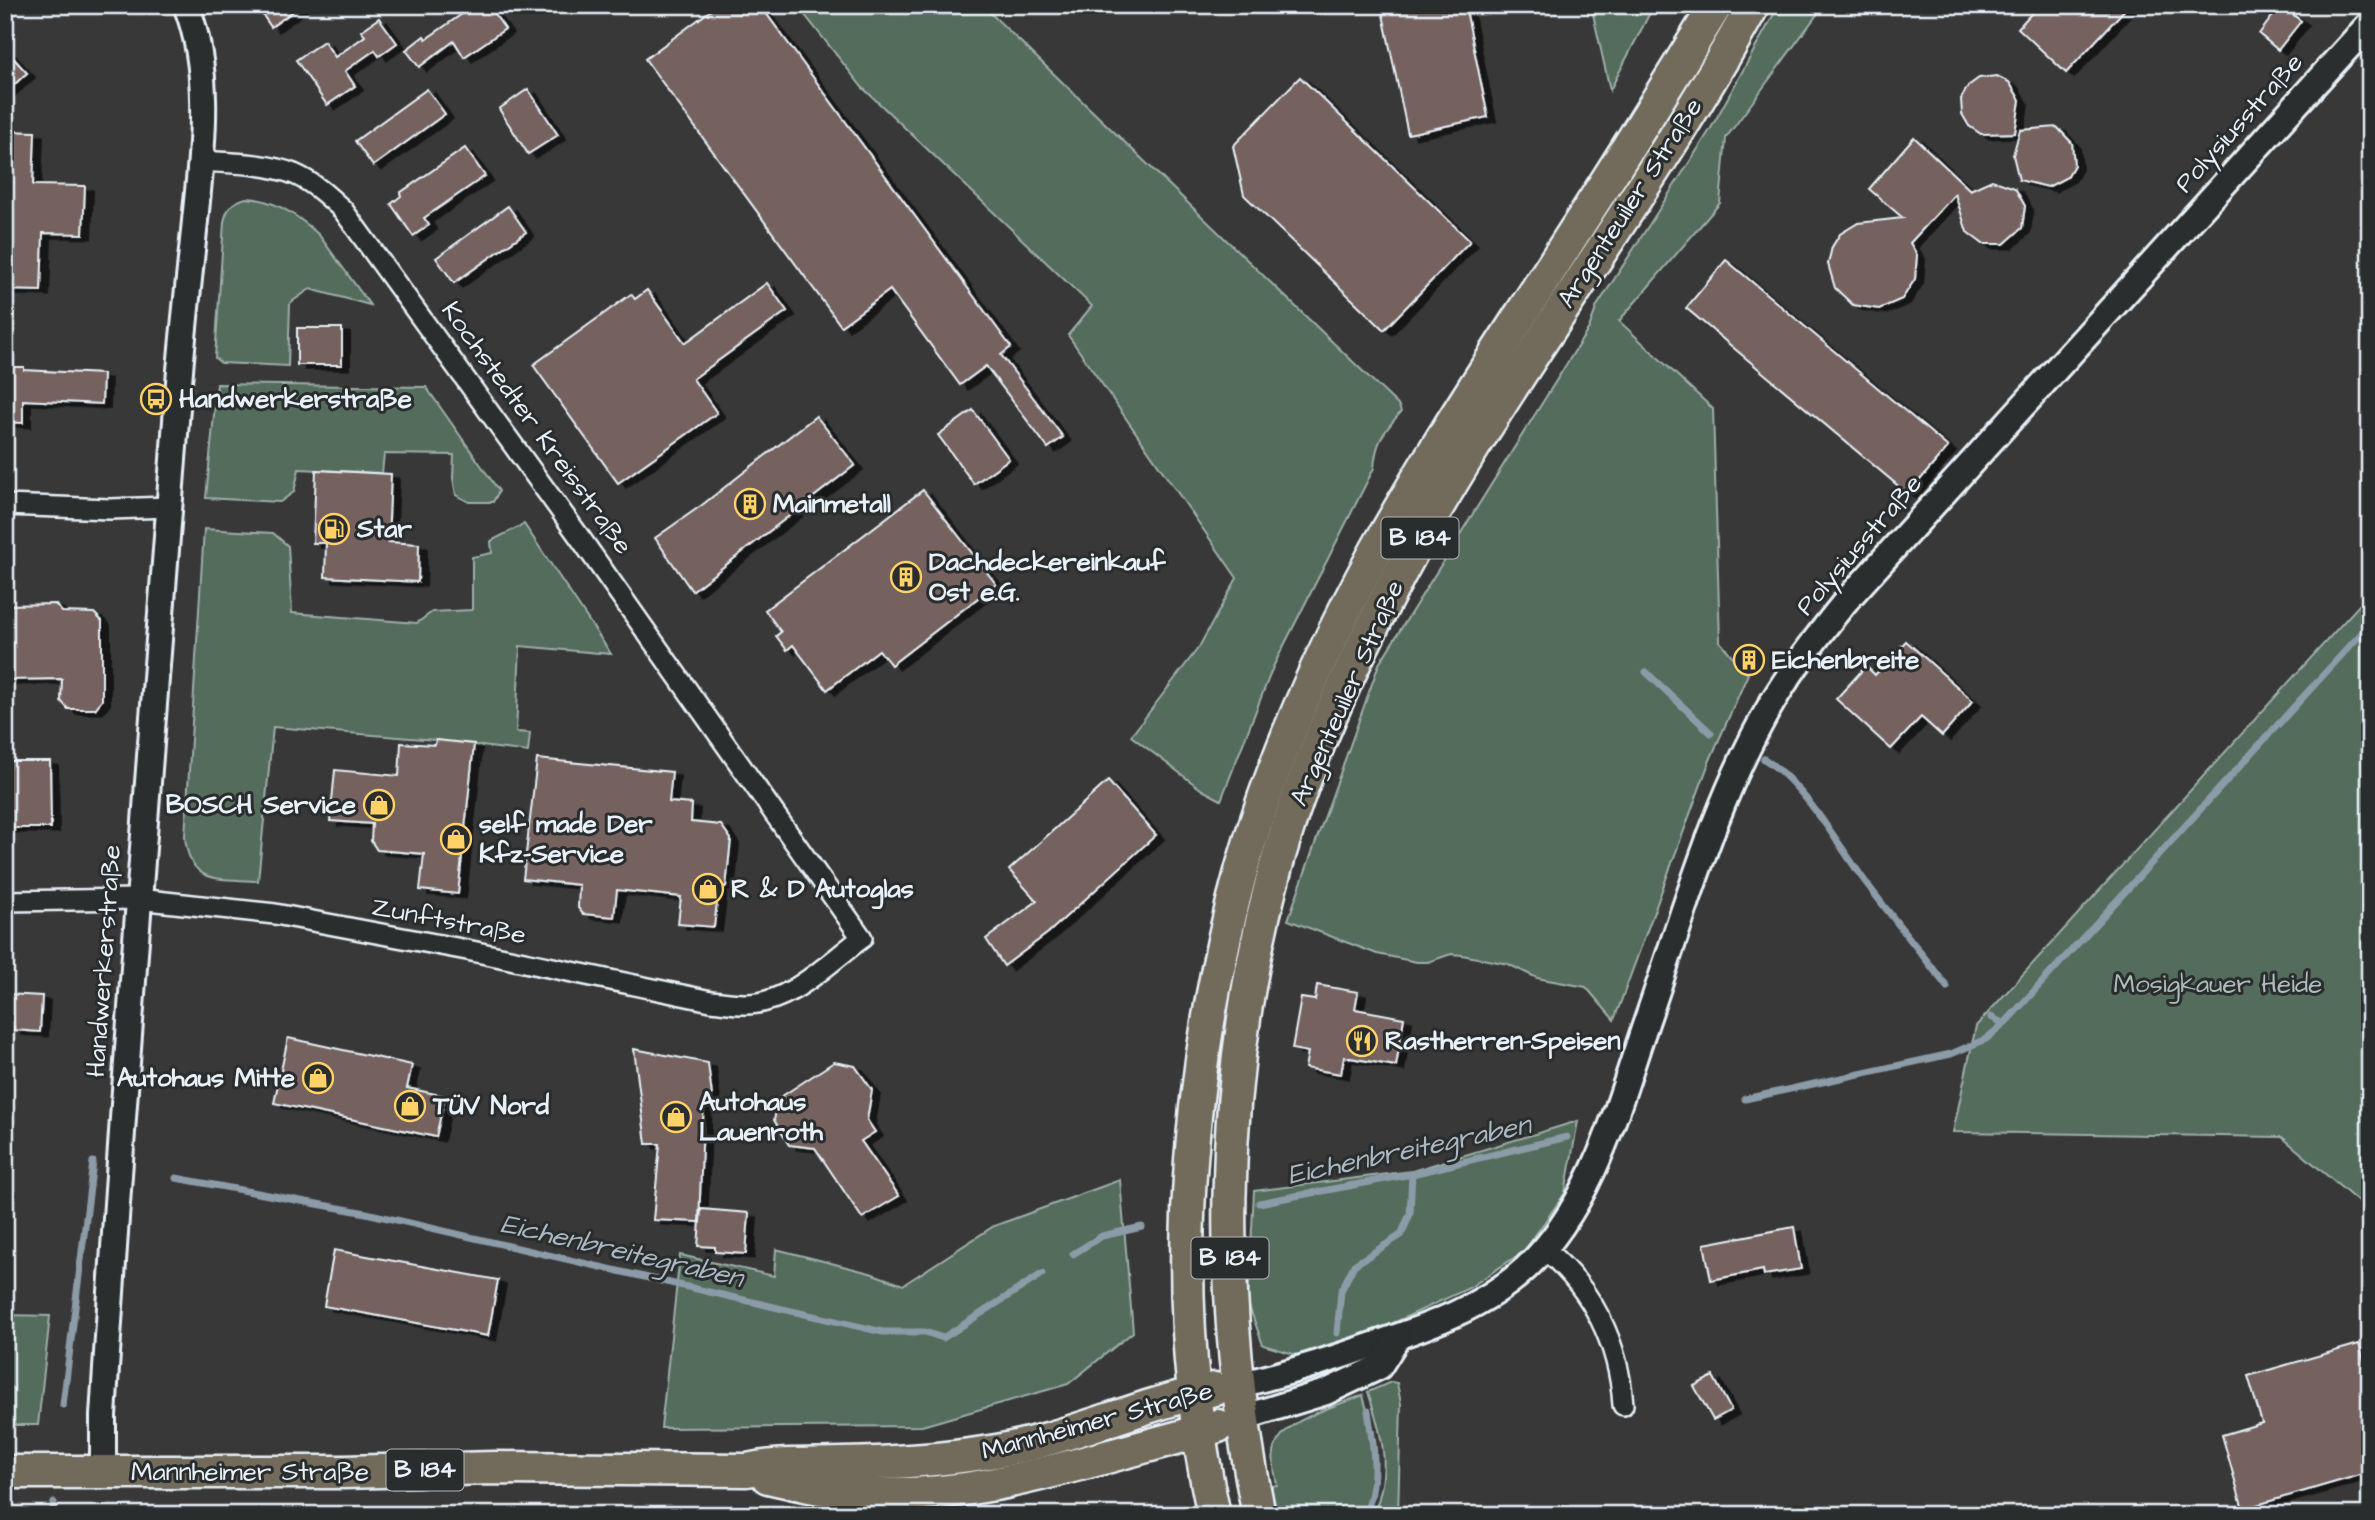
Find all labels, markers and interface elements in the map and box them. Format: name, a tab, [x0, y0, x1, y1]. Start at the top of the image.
street label: Polysiusstraße	[2167, 45, 2313, 202]
street label: Argenteuiler Straße	[1549, 91, 1713, 316]
street label: Kochstedter Kreisstraße	[433, 294, 641, 562]
place label: Handwerkerstraße	[179, 381, 412, 417]
bus stop icon: Handwerkerstraße	[139, 382, 173, 416]
street label: Polysiusstraße	[1788, 467, 1932, 625]
place label: Mainmetall	[773, 486, 891, 522]
building icon: Mainmetall	[733, 487, 767, 521]
place label: Star	[356, 511, 412, 547]
fuel station icon: Star	[317, 512, 351, 546]
road number: B 184	[1382, 518, 1458, 558]
place label: Dachdeckereinkauf Ost e.G.	[929, 544, 1166, 610]
building icon: Dachdeckereinkauf Ost e.G.	[889, 560, 923, 594]
street label: Argenteuiler Straße	[1281, 574, 1415, 812]
place label: Eichenbreite	[1772, 642, 1919, 678]
building icon: Eichenbreite	[1732, 643, 1766, 677]
place label: BOSCH Service	[166, 787, 356, 823]
shop icon: BOSCH Service	[362, 788, 396, 822]
place label: self made Der Kfz-Service	[479, 806, 653, 872]
shop icon: self made Der Kfz-Service	[439, 822, 473, 856]
street label: Handwerkerstraße	[78, 844, 130, 1078]
place label: R & D Autoglas	[731, 871, 914, 910]
shop icon: R & D Autoglas	[691, 872, 725, 906]
street label: Zunftstraße	[369, 888, 529, 954]
park label: Mosigkauer Heide	[2114, 966, 2322, 1004]
place label: Rastherren-Speisen	[1385, 1023, 1620, 1059]
restaurant icon: Rastherren-Speisen	[1345, 1024, 1379, 1058]
place label: Autohaus Mitte	[117, 1060, 295, 1096]
shop icon: Autohaus Mitte	[301, 1061, 335, 1095]
place label: Autohaus Lauenroth	[699, 1084, 824, 1150]
place label: TÜV Nord	[432, 1088, 550, 1124]
shop icon: TÜV Nord	[393, 1089, 427, 1123]
shop icon: Autohaus Lauenroth	[659, 1100, 693, 1134]
water label: Eichenbreitegraben	[1284, 1105, 1536, 1196]
water label: Eichenbreitegraben	[497, 1204, 749, 1299]
road number: B 184	[1192, 1238, 1268, 1278]
street label: Mannheimer Straße	[977, 1373, 1217, 1469]
road number: B 184	[386, 1450, 464, 1490]
street label: Mannheimer Straße	[131, 1454, 369, 1490]

